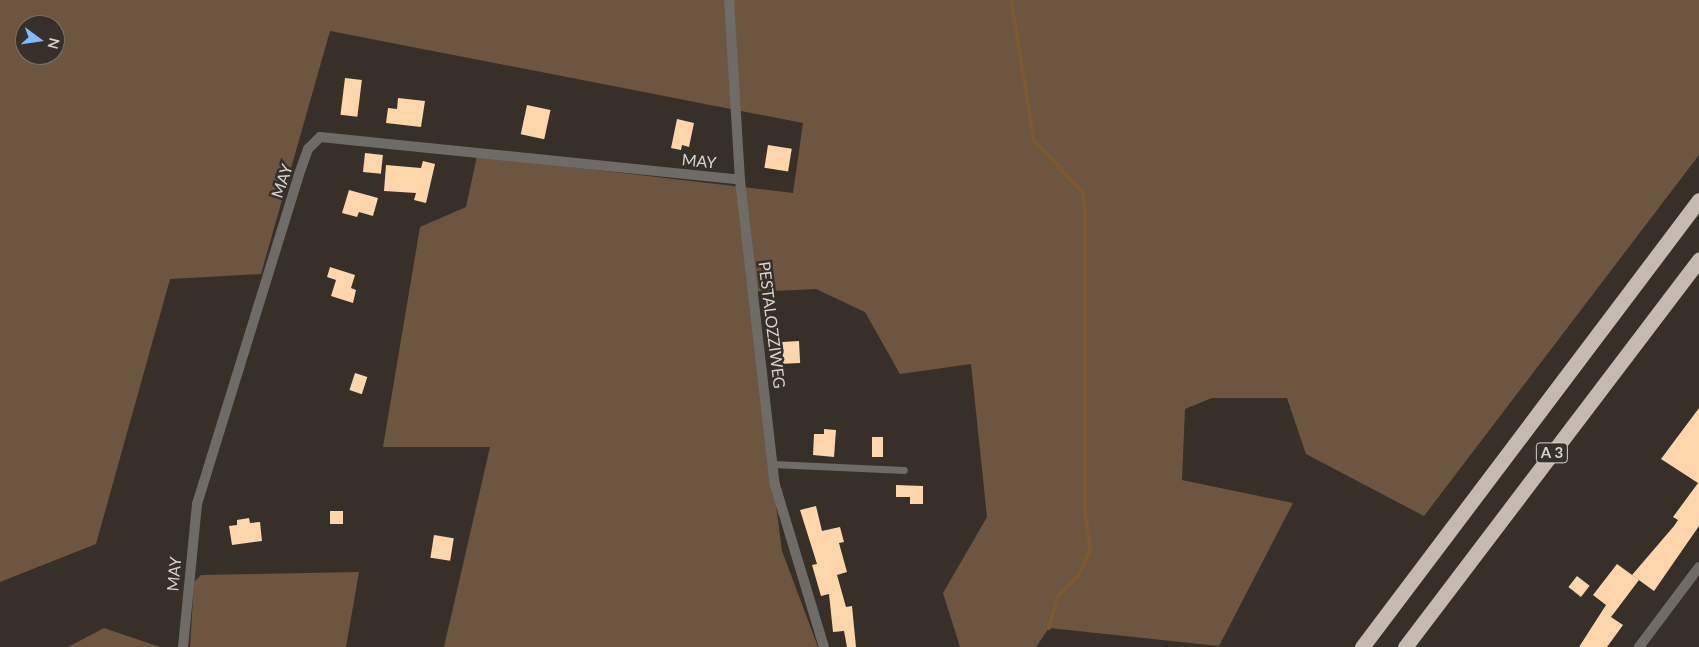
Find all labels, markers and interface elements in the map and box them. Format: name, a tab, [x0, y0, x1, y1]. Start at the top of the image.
north arrow	[15, 15, 65, 65]
text: N	[45, 36, 64, 51]
street label: MAY	[681, 150, 717, 172]
street label: MAY	[267, 162, 297, 200]
street label: PESTALOZZIWEG	[755, 260, 789, 390]
road number: A 3	[1534, 440, 1570, 466]
street label: MAY	[163, 556, 185, 592]

